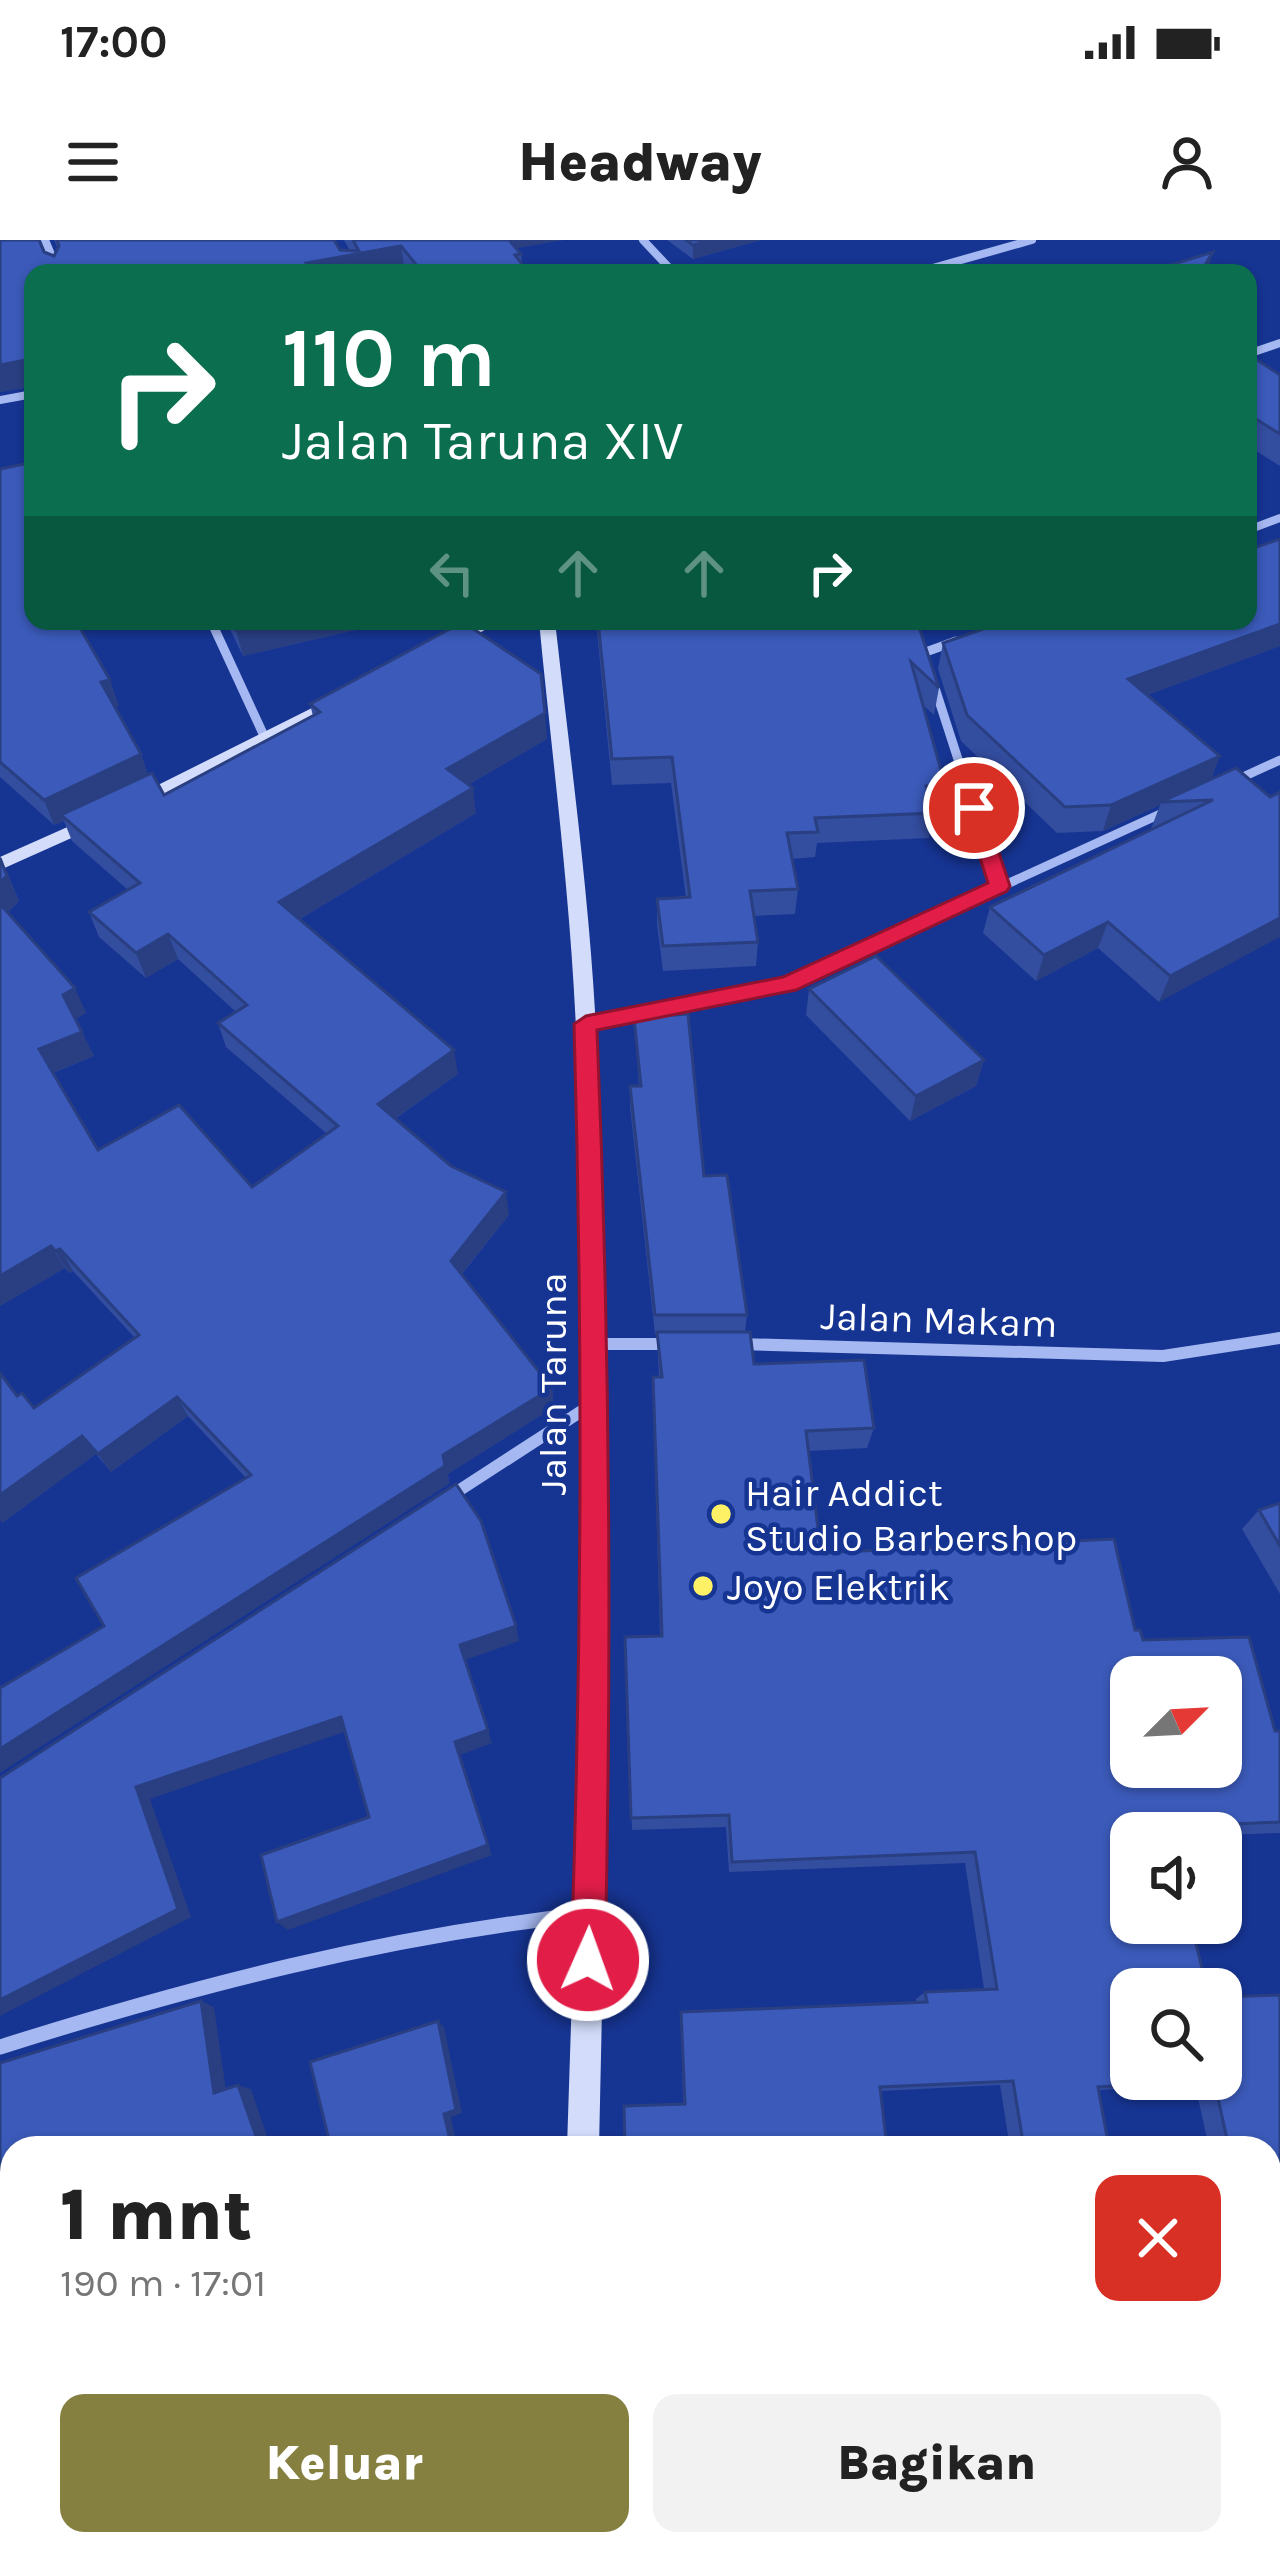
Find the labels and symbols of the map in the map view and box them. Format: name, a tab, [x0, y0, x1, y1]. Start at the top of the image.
pin	[923, 757, 1025, 859]
street label: Jalan Taruna	[530, 1273, 576, 1495]
street label: Jalan Makam	[820, 1293, 1058, 1347]
place label: Hair Addict Studio Barbershop	[745, 1470, 1077, 1561]
marker: Hair Addict Studio Barbershop	[708, 1501, 734, 1527]
place label: Joyo Elektrik	[727, 1564, 950, 1610]
marker: Joyo Elektrik	[690, 1573, 716, 1599]
north arrow	[1110, 1656, 1242, 1788]
position arrow	[525, 1897, 651, 2023]

